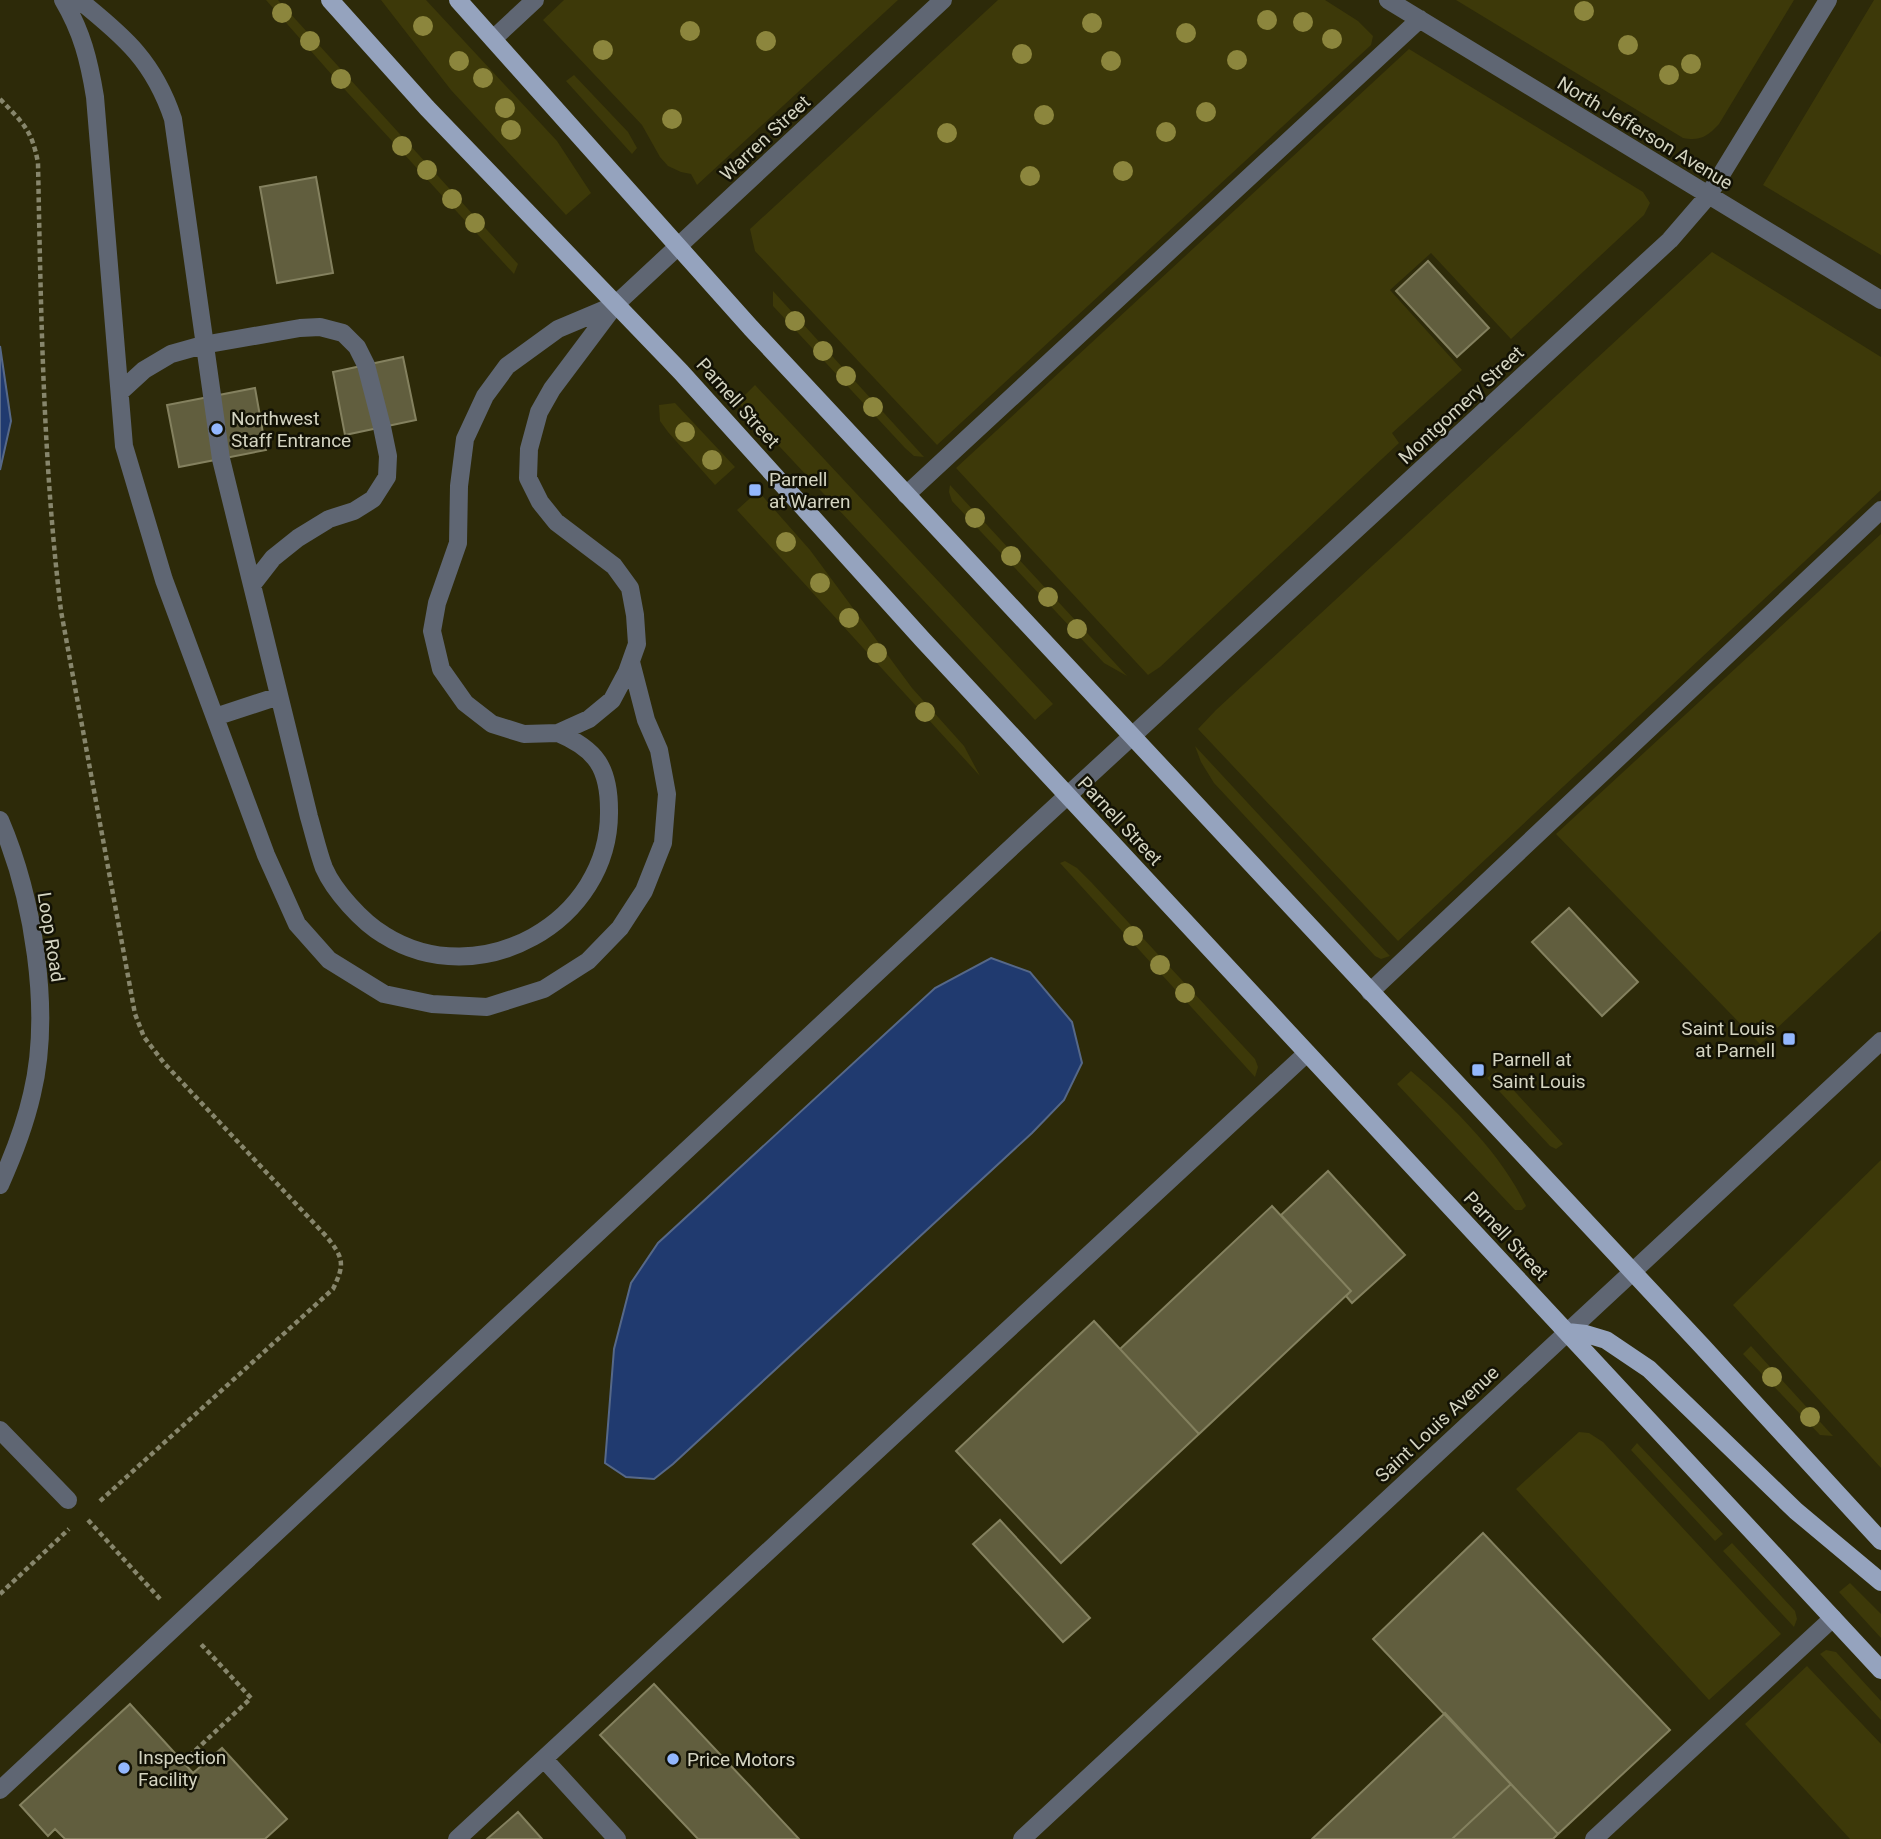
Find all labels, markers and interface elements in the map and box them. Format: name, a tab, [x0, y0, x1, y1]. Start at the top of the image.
street label: North Jefferson Avenue	[1553, 71, 1737, 195]
street label: Warren Street	[715, 90, 815, 186]
street label: Montgomery Street	[1394, 341, 1528, 469]
street label: Parnell Street	[692, 353, 784, 453]
place label: Northwest Staff Entrance	[231, 407, 351, 452]
marker: Northwest Staff Entrance	[209, 421, 225, 437]
place label: Parnell at Warren	[769, 468, 850, 513]
marker: Parnell at Warren	[747, 482, 763, 498]
street label: Parnell Street	[1073, 772, 1167, 870]
street label: Loop Road	[33, 890, 69, 984]
place label: Saint Louis at Parnell	[1681, 1017, 1775, 1062]
marker: Saint Louis at Parnell	[1781, 1031, 1797, 1047]
place label: Parnell at Saint Louis	[1492, 1048, 1586, 1093]
marker: Parnell at Saint Louis	[1470, 1062, 1486, 1078]
street label: Parnell Street	[1459, 1187, 1553, 1285]
street label: Saint Louis Avenue	[1370, 1361, 1504, 1487]
place label: Inspection Facility	[138, 1746, 226, 1791]
place label: Price Motors	[687, 1748, 795, 1771]
marker: Price Motors	[665, 1751, 681, 1767]
marker: Inspection Facility	[116, 1760, 132, 1776]

